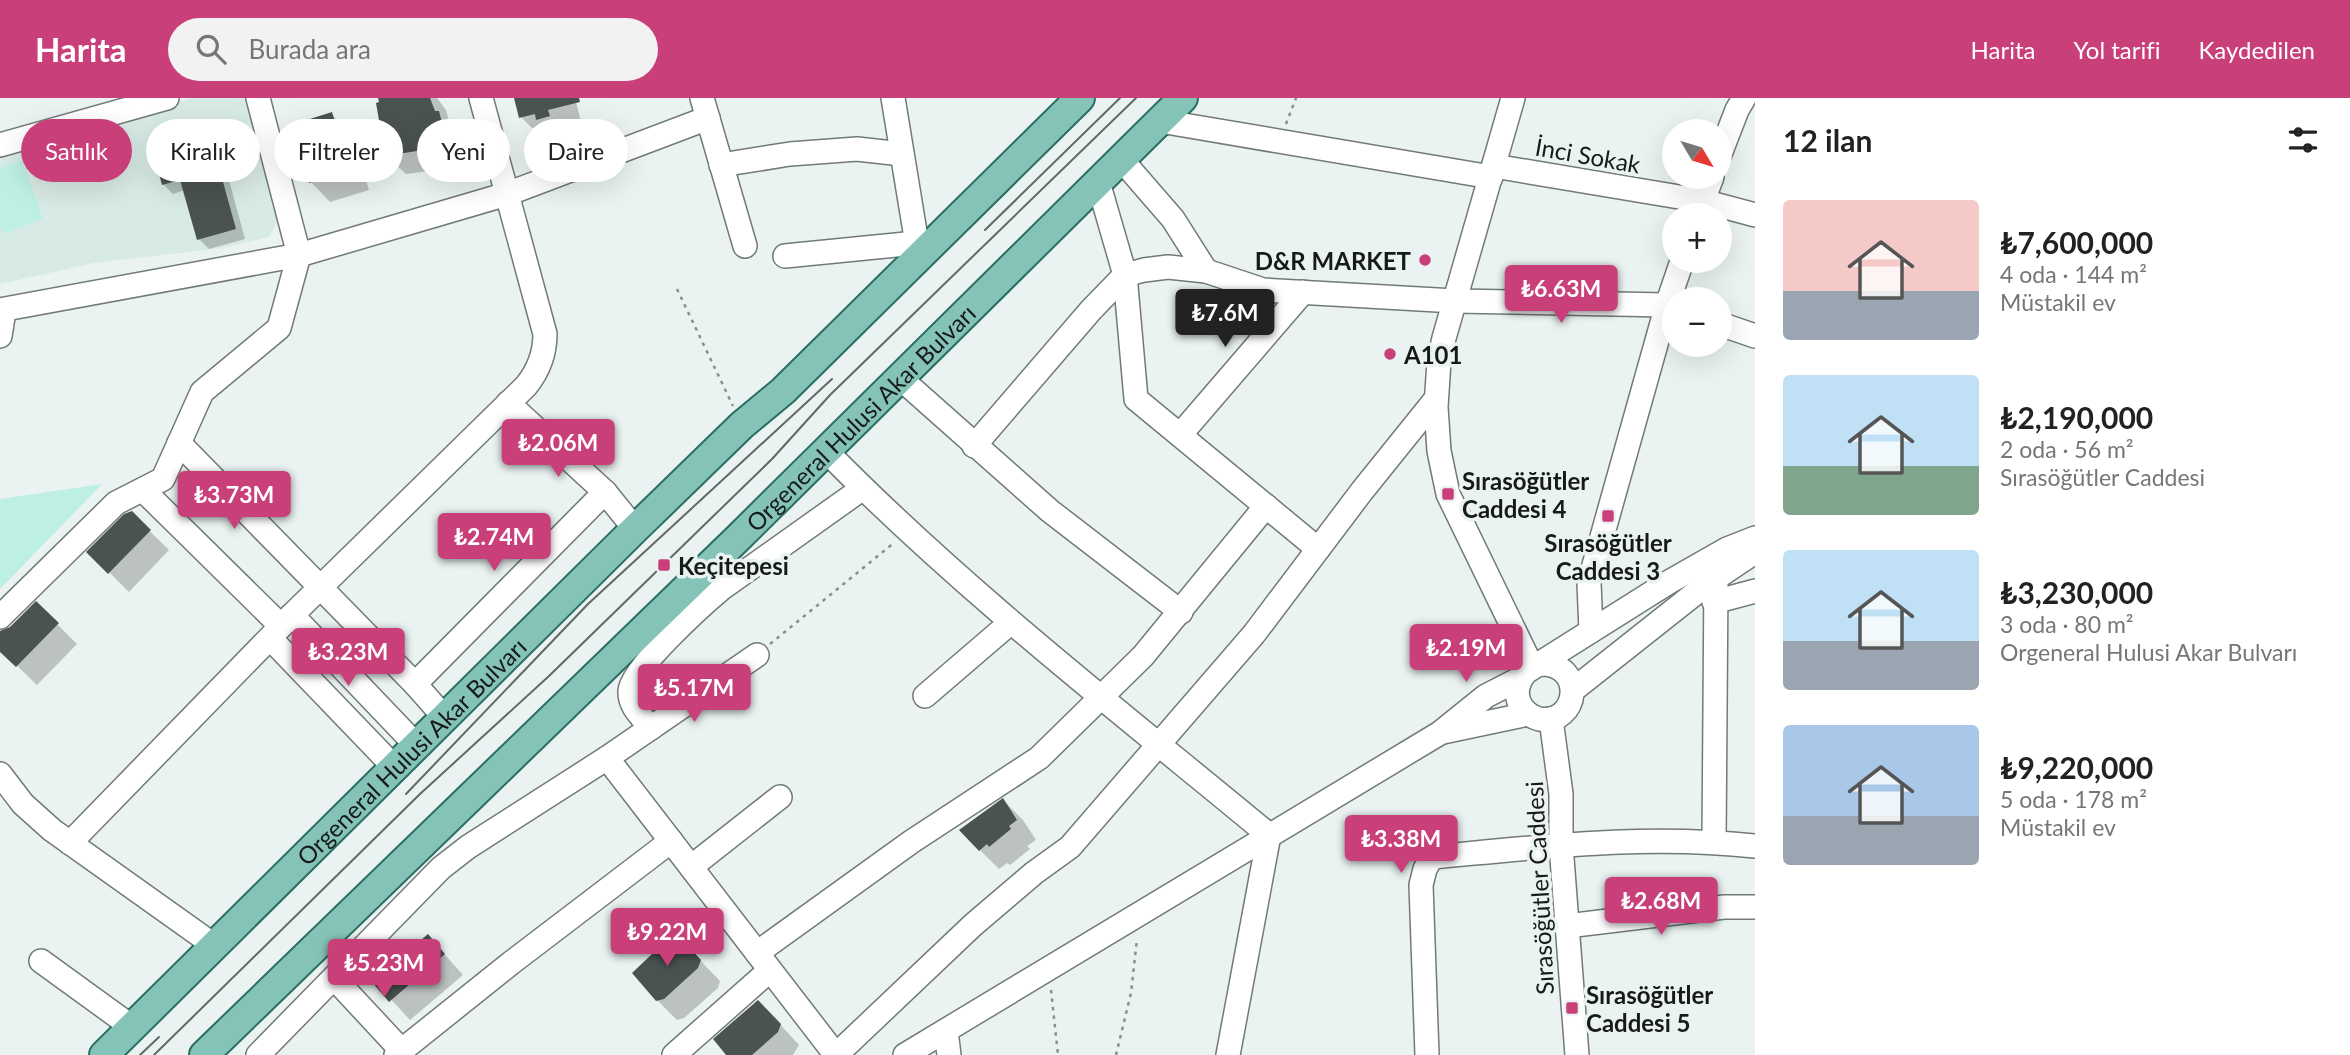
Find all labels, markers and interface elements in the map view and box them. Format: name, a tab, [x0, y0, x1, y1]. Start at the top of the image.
search box	[168, 18, 658, 81]
text: Harita	[35, 29, 126, 69]
icon: search	[192, 30, 230, 68]
text: Burada ara	[248, 33, 371, 65]
text: Harita	[1971, 35, 2035, 64]
text: Yol tarifi	[2073, 35, 2160, 64]
text: Kaydedilen	[2198, 35, 2315, 64]
chip: Satılık	[21, 119, 132, 182]
chip: Kiralık	[146, 119, 260, 182]
chip: Filtreler	[274, 119, 403, 182]
chip: Yeni	[417, 119, 510, 182]
chip: Daire	[524, 119, 628, 182]
north arrow	[1662, 119, 1732, 189]
map controls	[1662, 119, 1732, 357]
icon: filters	[2284, 121, 2322, 159]
text: 12 ilan	[1783, 122, 1872, 158]
street label: İnci Sokak	[1533, 132, 1644, 179]
button: +	[1662, 203, 1732, 273]
text: ₺7,600,000	[2000, 224, 2153, 260]
icon: home	[1839, 228, 1923, 312]
place label: D&R MARKET	[1255, 246, 1412, 275]
marker: D&R MARKET	[1417, 252, 1433, 268]
text: 4 oda · 144 m²	[2000, 260, 2147, 288]
pin: ₺6.63M	[1504, 266, 1618, 325]
text: ₺6.63M	[1521, 274, 1601, 302]
button: −	[1662, 287, 1732, 357]
text: Müstakil ev	[2000, 288, 2116, 316]
pin: ₺7.6M	[1176, 289, 1274, 349]
street label: Orgeneral Hulusi Akar Bulvarı	[740, 298, 981, 537]
text: ₺7.6M	[1191, 298, 1259, 326]
place label: A101	[1403, 340, 1462, 369]
marker: A101	[1382, 346, 1398, 362]
text: ₺2,190,000	[2000, 399, 2153, 435]
icon: home	[1839, 403, 1923, 487]
pin: ₺2.06M	[501, 420, 615, 479]
text: ₺2.06M	[518, 428, 598, 456]
text: 2 oda · 56 m²	[2000, 435, 2134, 463]
text: Sırasöğütler Caddesi	[2000, 463, 2205, 491]
place label: Sırasöğütler Caddesi 4	[1462, 466, 1589, 523]
pin: ₺3.73M	[177, 472, 291, 531]
text: ₺3.73M	[194, 480, 274, 508]
marker: Sırasöğütler Caddesi 4	[1440, 486, 1456, 502]
marker: Sırasöğütler Caddesi 3	[1600, 508, 1616, 524]
pin: ₺2.74M	[437, 514, 551, 573]
text: ₺2.74M	[454, 522, 534, 550]
place label: Sırasöğütler Caddesi 3	[1544, 528, 1672, 585]
place label: Keçitepesi	[678, 551, 789, 580]
marker: Keçitepesi	[656, 557, 672, 573]
text: ₺3,230,000	[2000, 574, 2153, 610]
icon: home	[1839, 578, 1923, 662]
text: 3 oda · 80 m²	[2000, 610, 2134, 638]
pin: ₺2.19M	[1409, 624, 1523, 684]
pin: ₺3.23M	[291, 628, 405, 688]
street label: Orgeneral Hulusi Akar Bulvarı	[290, 631, 531, 871]
text: ₺2.19M	[1426, 633, 1506, 661]
text: ₺3.23M	[308, 637, 388, 665]
text: Orgeneral Hulusi Akar Bulvarı	[2000, 638, 2297, 666]
pin: ₺5.17M	[637, 664, 751, 724]
text: ₺5.17M	[654, 673, 734, 701]
text: ₺9,220,000	[2000, 749, 2153, 785]
icon: home	[1839, 753, 1923, 837]
street label: Sırasöğütler Caddesi	[1519, 780, 1559, 996]
text: 5 oda · 178 m²	[2000, 785, 2147, 813]
text: Müstakil ev	[2000, 813, 2116, 841]
pin: ₺3.38M	[1344, 816, 1458, 875]
text: ₺3.38M	[1361, 824, 1441, 852]
pin: ₺2.68M	[1604, 878, 1718, 937]
text: ₺2.68M	[1621, 886, 1701, 914]
pin: ₺9.22M	[610, 908, 724, 968]
text: ₺9.22M	[627, 917, 707, 945]
pin: ₺5.23M	[327, 940, 441, 999]
text: ₺5.23M	[344, 948, 424, 976]
place label: Sırasöğütler Caddesi 5	[1586, 980, 1713, 1037]
marker: Sırasöğütler Caddesi 5	[1564, 1000, 1580, 1016]

